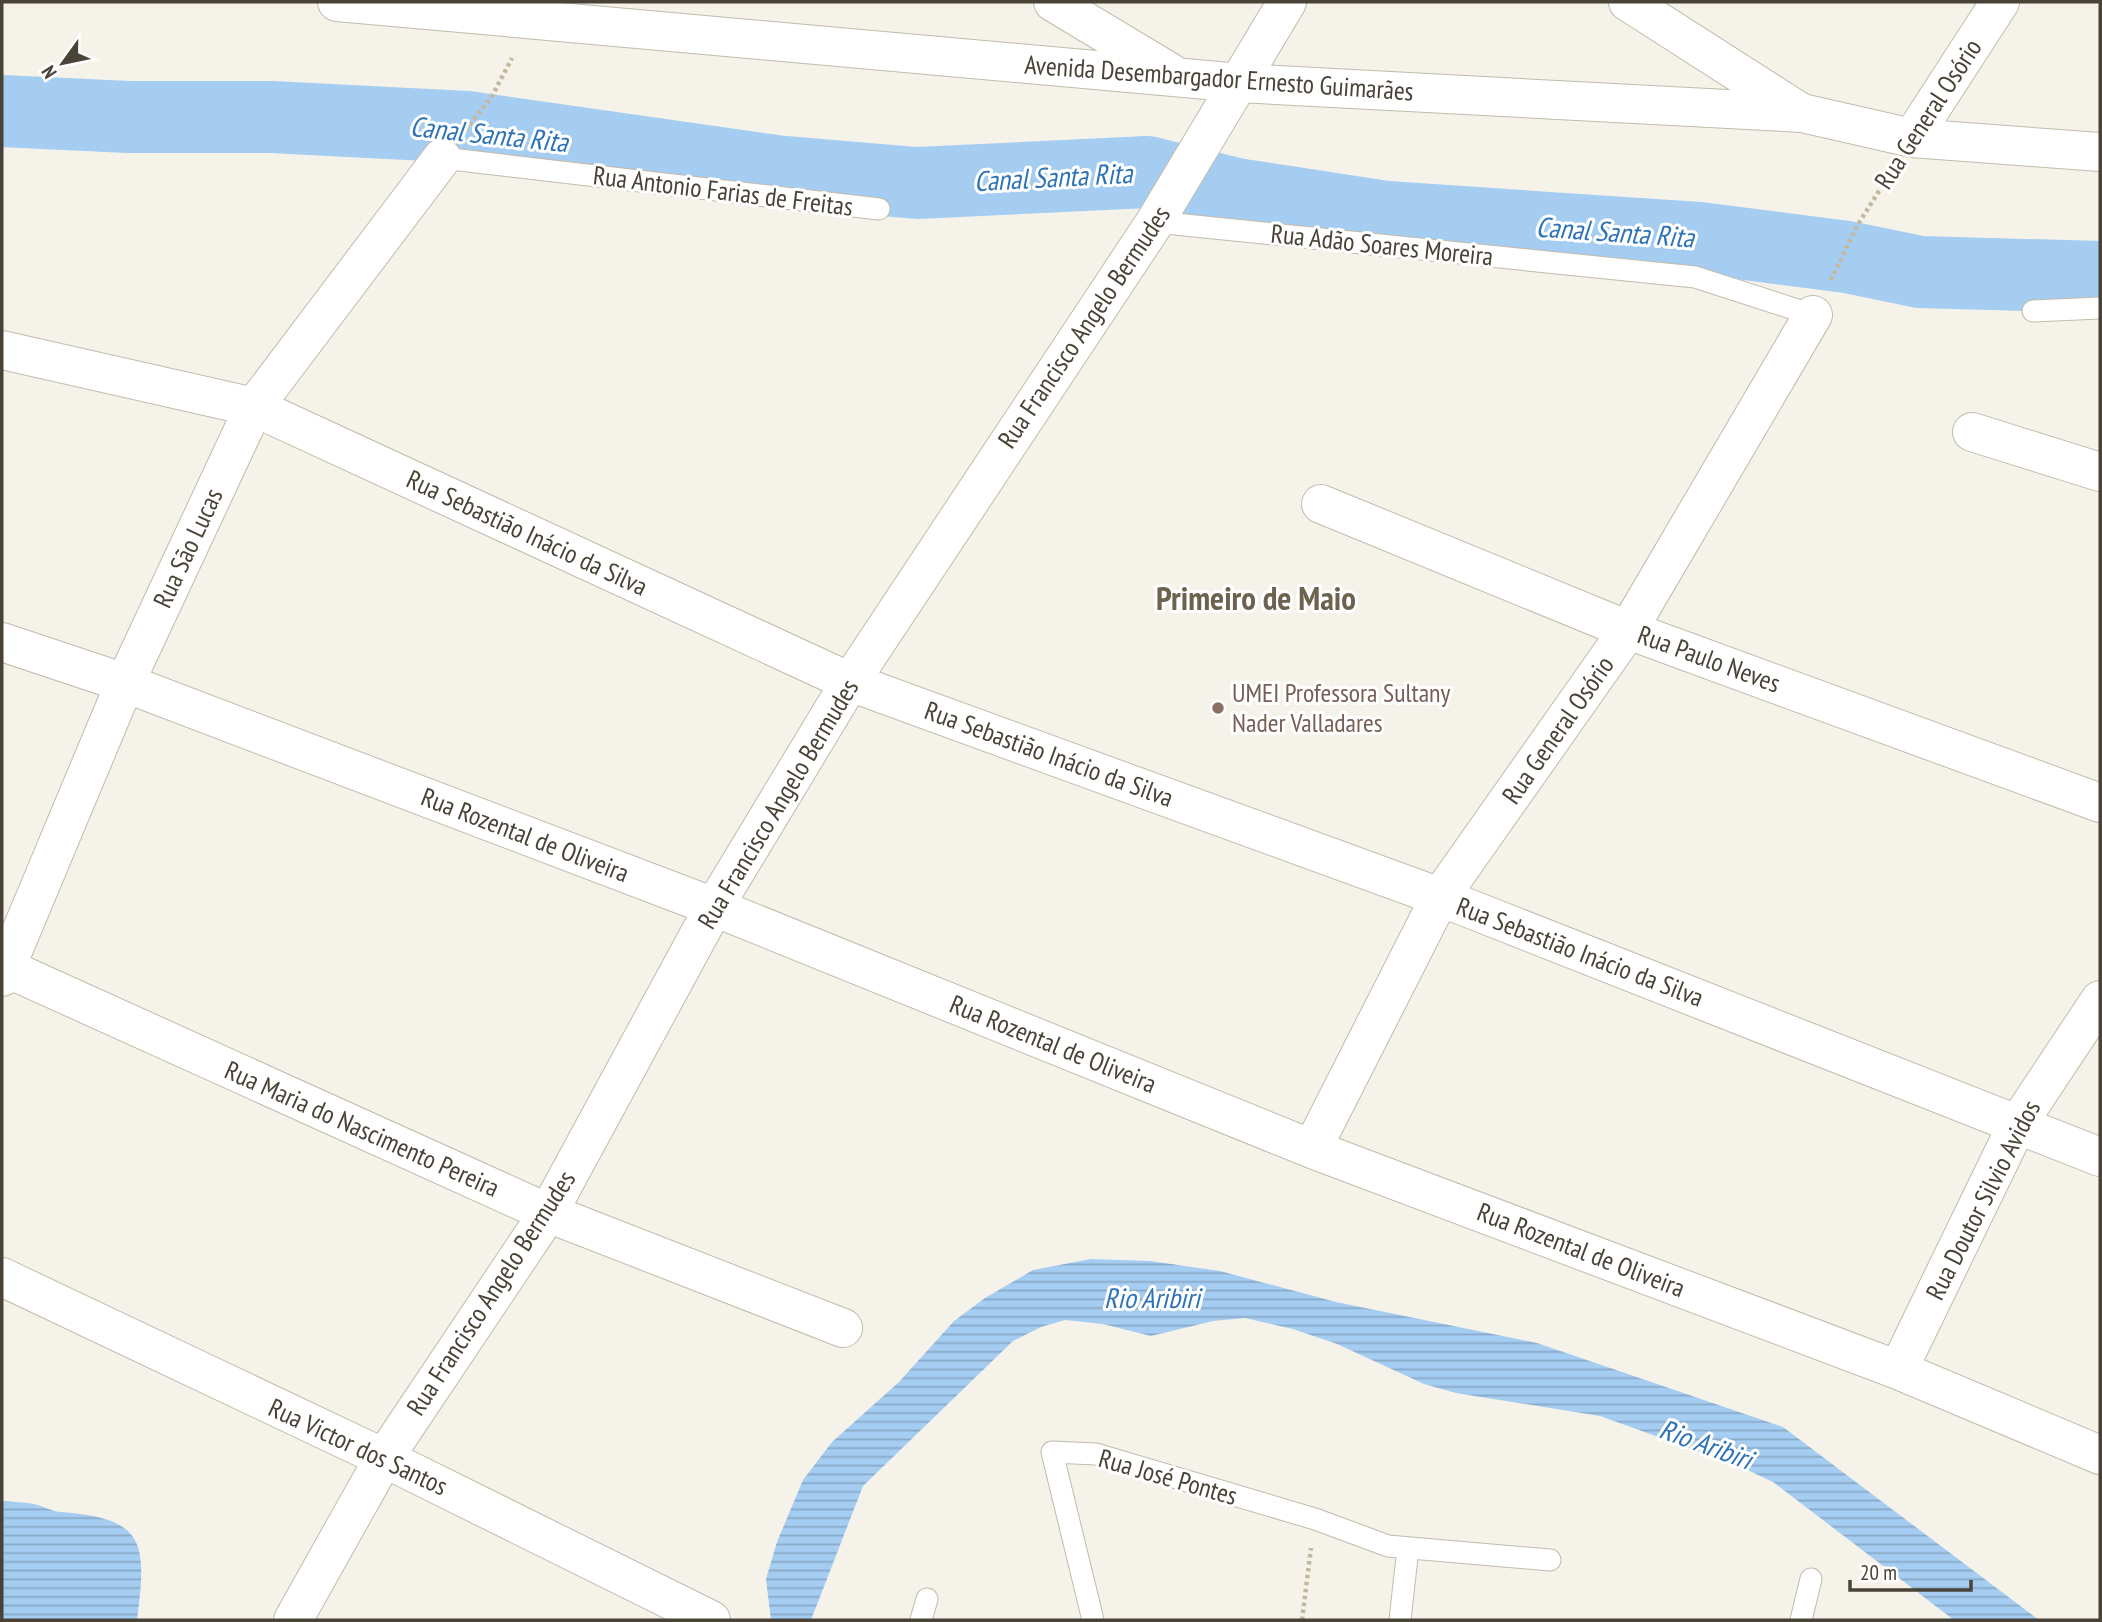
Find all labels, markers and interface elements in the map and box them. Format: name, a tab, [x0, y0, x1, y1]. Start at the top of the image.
north arrow	[28, 28, 98, 98]
street label: Rua General Osório	[1867, 32, 1988, 195]
street label: Avenida Desembargador Ernesto Guimarães	[1023, 47, 1415, 108]
text: N	[36, 61, 62, 83]
water label: Canal Santa Rita	[408, 107, 572, 160]
water label: Canal Santa Rita	[973, 154, 1135, 199]
street label: Rua Antonio Farias de Freitas	[591, 158, 855, 223]
street label: Rua Francisco Angelo Bermudes	[990, 199, 1177, 454]
water label: Canal Santa Rita	[1535, 208, 1697, 256]
street label: Rua Adão Soares Moreira	[1269, 216, 1495, 273]
street label: Rua Sebastião Inácio da Silva	[402, 462, 653, 603]
street label: Rua São Lucas	[146, 483, 230, 613]
district label: Primeiro de Maio	[1156, 576, 1356, 619]
street label: Rua Paulo Neves	[1633, 618, 1785, 700]
street label: Rua General Osório	[1495, 649, 1621, 810]
street label: Rua Francisco Angelo Bermudes	[690, 673, 865, 935]
place label: UMEI Professora Sultany Nader Valladares	[1232, 676, 1450, 739]
street label: Rua Sebastião Inácio da Silva	[920, 693, 1178, 814]
marker: UMEI Professora Sultany Nader Valladares	[1210, 700, 1226, 716]
street label: Rua Rozental de Oliveira	[417, 780, 634, 889]
street label: Rua Sebastião Inácio da Silva	[1452, 889, 1708, 1014]
street label: Rua Rozental de Oliveira	[945, 987, 1161, 1100]
street label: Rua Maria do Nascimento Pereira	[220, 1053, 505, 1204]
street label: Rua Doutor Silvio Avidos	[1918, 1094, 2047, 1305]
street label: Rua Francisco Angelo Bermudes	[399, 1164, 582, 1421]
street label: Rua Rozental de Oliveira	[1473, 1195, 1690, 1304]
water label: Rio Aribiri	[1104, 1279, 1204, 1316]
street label: Rua Victor dos Santos	[264, 1391, 453, 1502]
water label: Rio Aribiri	[1655, 1410, 1761, 1479]
street label: Rua José Pontes	[1095, 1441, 1241, 1512]
scale bar	[1850, 1548, 1971, 1592]
text: 20 m	[1860, 1559, 1897, 1586]

